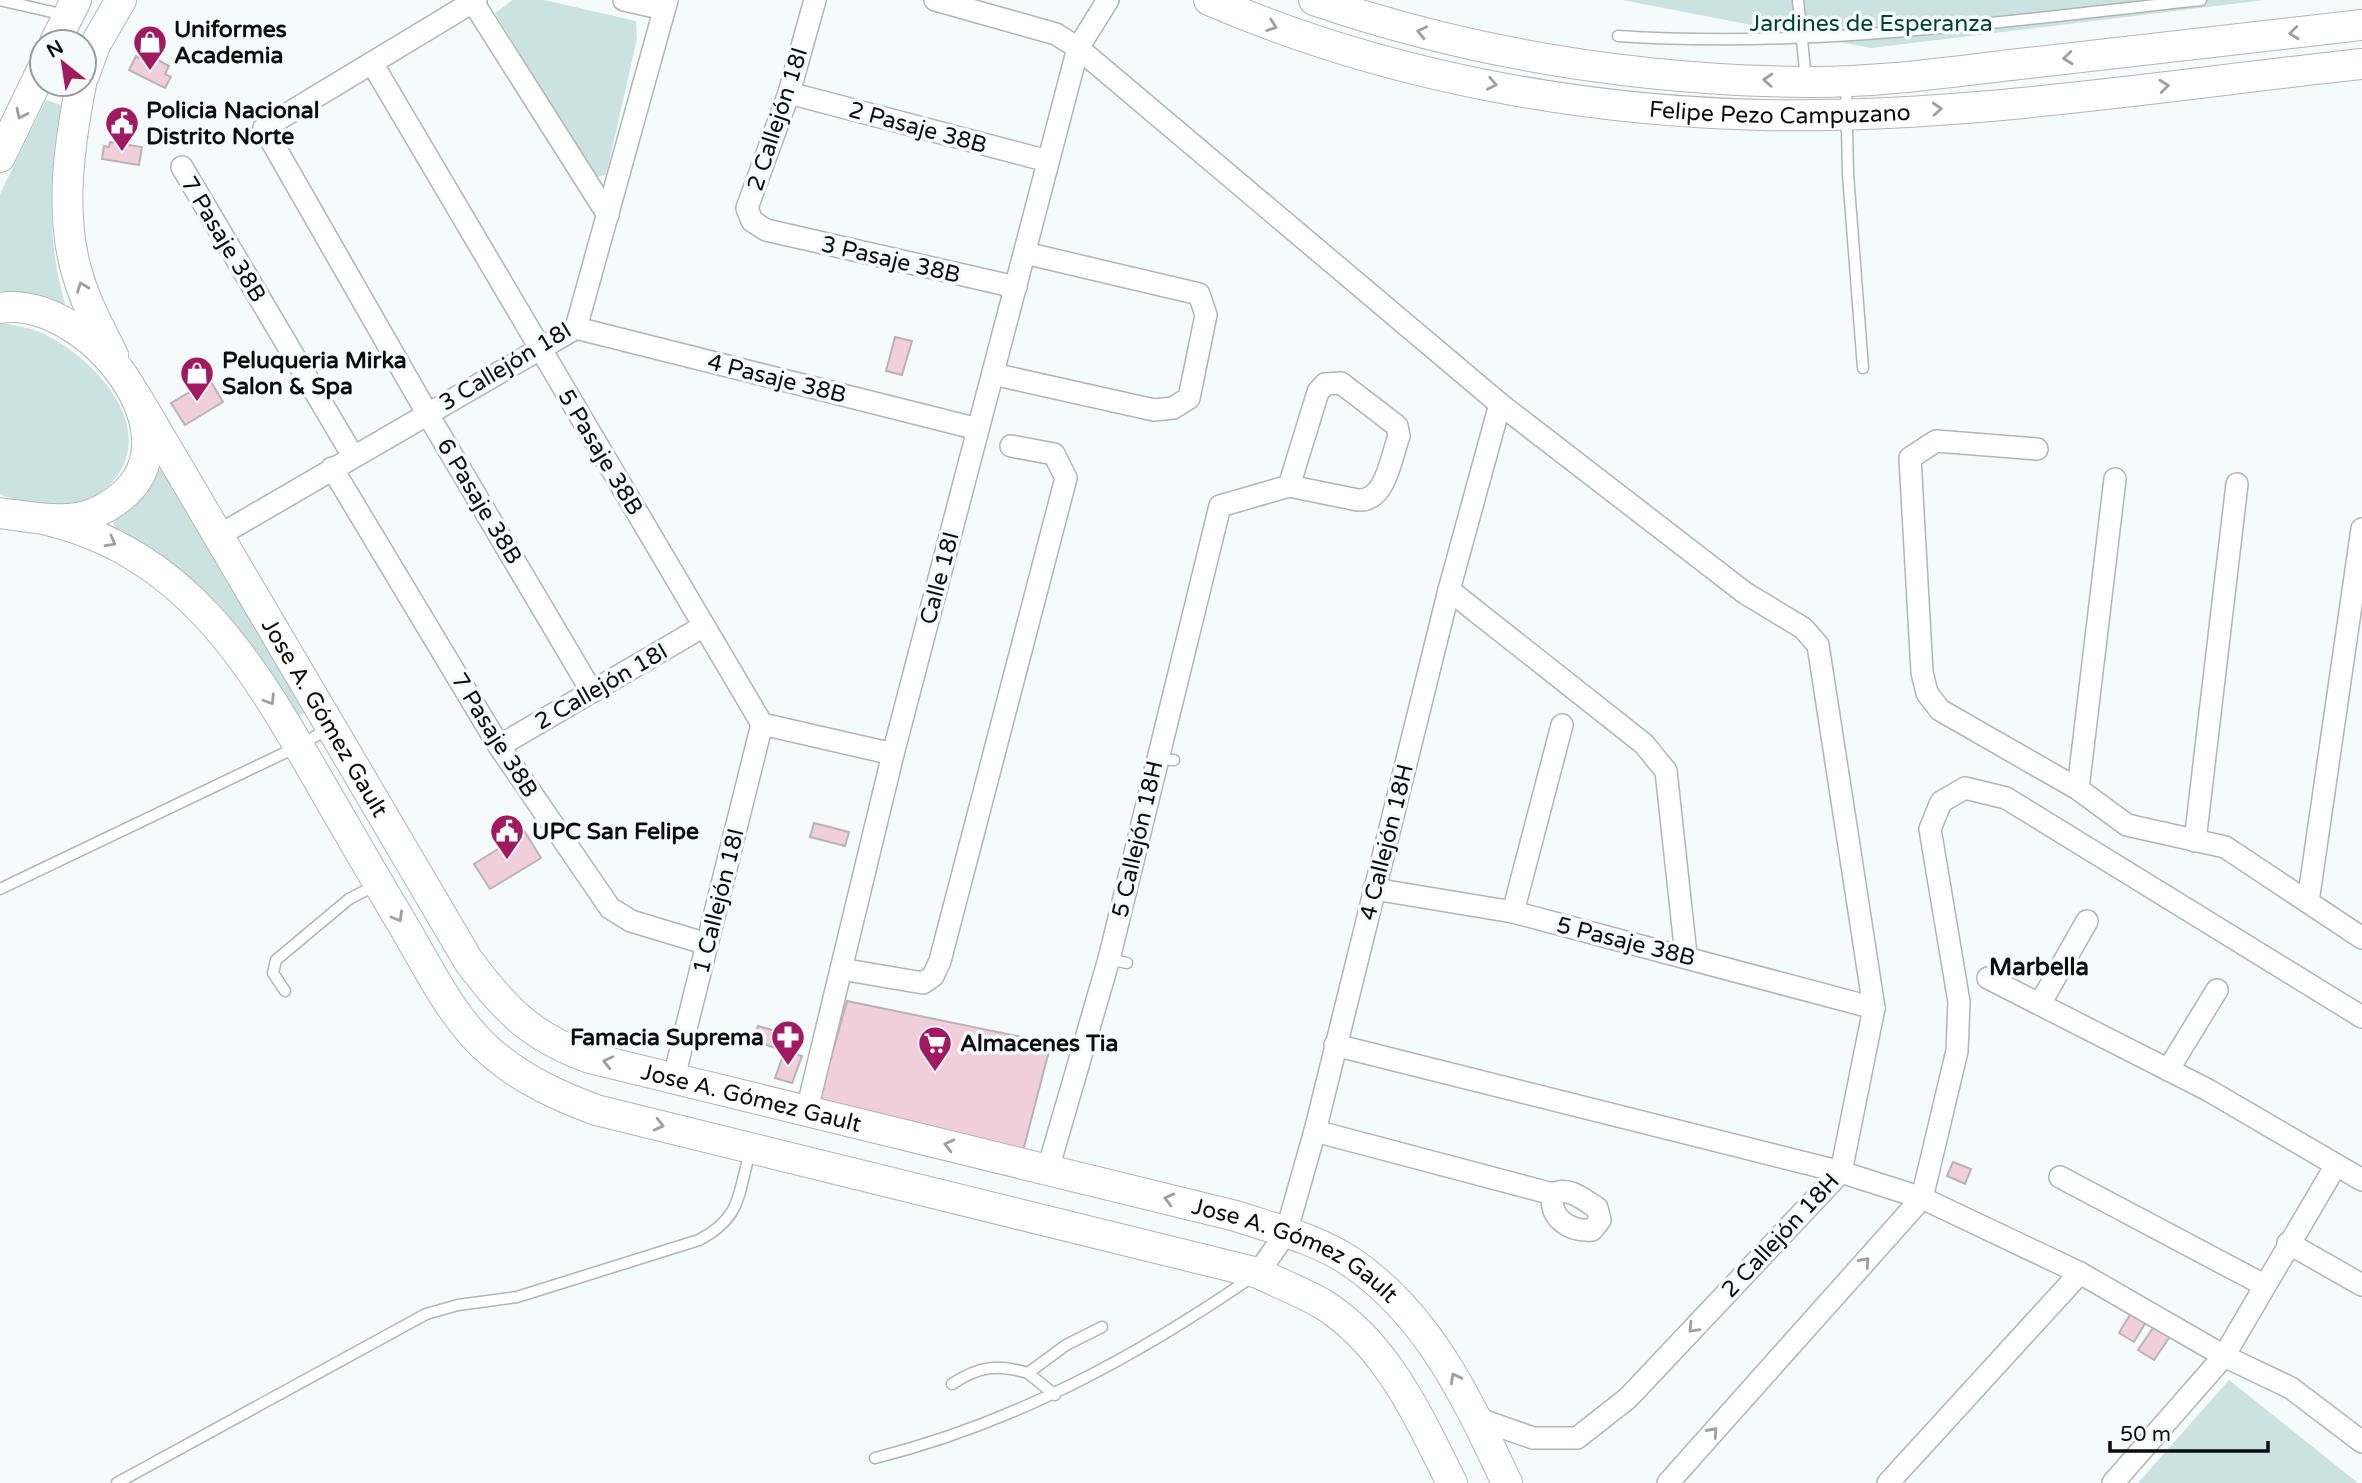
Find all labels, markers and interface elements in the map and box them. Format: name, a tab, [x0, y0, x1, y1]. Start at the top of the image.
park label: Jardines de Esperanza	[1749, 10, 1993, 38]
place label: Uniformes Academia	[174, 16, 287, 70]
one-way arrow	[1265, 18, 1277, 32]
shop icon: Uniformes Academia	[131, 23, 169, 72]
one-way arrow	[2288, 25, 2300, 40]
one-way arrow	[1416, 26, 1428, 40]
north arrow	[28, 28, 98, 98]
text: N	[43, 36, 67, 62]
street label: 2 Callejón 18I	[742, 44, 814, 195]
one-way arrow	[2062, 50, 2073, 65]
one-way arrow	[1762, 72, 1773, 87]
one-way arrow	[1486, 76, 1498, 91]
one-way arrow	[2158, 78, 2170, 93]
street label: 2 Pasaje 38B	[846, 96, 990, 160]
street label: Felipe Pezo Campuzano	[1648, 96, 1911, 130]
place label: Policia Nacional Distrito Norte	[146, 97, 320, 151]
one-way arrow	[1932, 102, 1943, 117]
public building icon: Policia Nacional Distrito Norte	[103, 104, 141, 153]
one-way arrow	[15, 107, 29, 119]
street label: 7 Pasaje 38B	[175, 172, 272, 308]
street label: 3 Pasaje 38B	[819, 230, 963, 290]
one-way arrow	[76, 282, 90, 294]
street label: 3 Callejón 18I	[434, 316, 577, 417]
place label: Peluqueria Mirka Salon & Spa	[222, 347, 407, 401]
street label: 4 Pasaje 38B	[705, 348, 849, 410]
shop icon: Peluqueria Mirka Salon & Spa	[178, 354, 216, 403]
street label: 5 Pasaje 38B	[552, 385, 649, 521]
street label: 6 Pasaje 38B	[431, 434, 528, 570]
street label: Calle 18I	[914, 529, 966, 628]
one-way arrow	[104, 534, 116, 547]
street label: Jose A. Gómez Gault	[255, 614, 394, 822]
street label: 2 Callejón 18I	[530, 637, 673, 736]
street label: 7 Pasaje 38B	[445, 668, 544, 803]
one-way arrow	[262, 692, 275, 705]
street label: 5 Callejón 18H	[1106, 758, 1170, 920]
street label: 4 Callejón 18H	[1354, 761, 1420, 923]
public building icon: UPC San Felipe	[488, 812, 526, 861]
place label: UPC San Felipe	[532, 818, 699, 846]
street label: 1 Callejón 18I	[687, 826, 751, 977]
one-way arrow	[390, 910, 403, 922]
street label: 5 Pasaje 38B	[1554, 911, 1698, 973]
district label: Marbella	[1989, 953, 2089, 982]
pharmacy icon: Famacia Suprema	[769, 1018, 807, 1067]
place label: Famacia Suprema	[570, 1024, 764, 1052]
supermarket icon: Almacenes Tia	[916, 1024, 954, 1073]
place label: Almacenes Tia	[960, 1030, 1118, 1058]
one-way arrow	[603, 1056, 615, 1071]
street label: Jose A. Gómez Gault	[638, 1058, 864, 1139]
one-way arrow	[652, 1117, 664, 1131]
one-way arrow	[943, 1139, 955, 1153]
street label: 2 Callejón 18H	[1716, 1168, 1845, 1304]
one-way arrow	[1164, 1193, 1176, 1207]
street label: Jose A. Gómez Gault	[1189, 1193, 1404, 1309]
one-way arrow	[1857, 1257, 1869, 1270]
one-way arrow	[1689, 1320, 1702, 1333]
one-way arrow	[1450, 1373, 1463, 1385]
scale bar	[2110, 1410, 2268, 1454]
text: 50 m	[2120, 1422, 2171, 1447]
one-way arrow	[1705, 1427, 1718, 1440]

